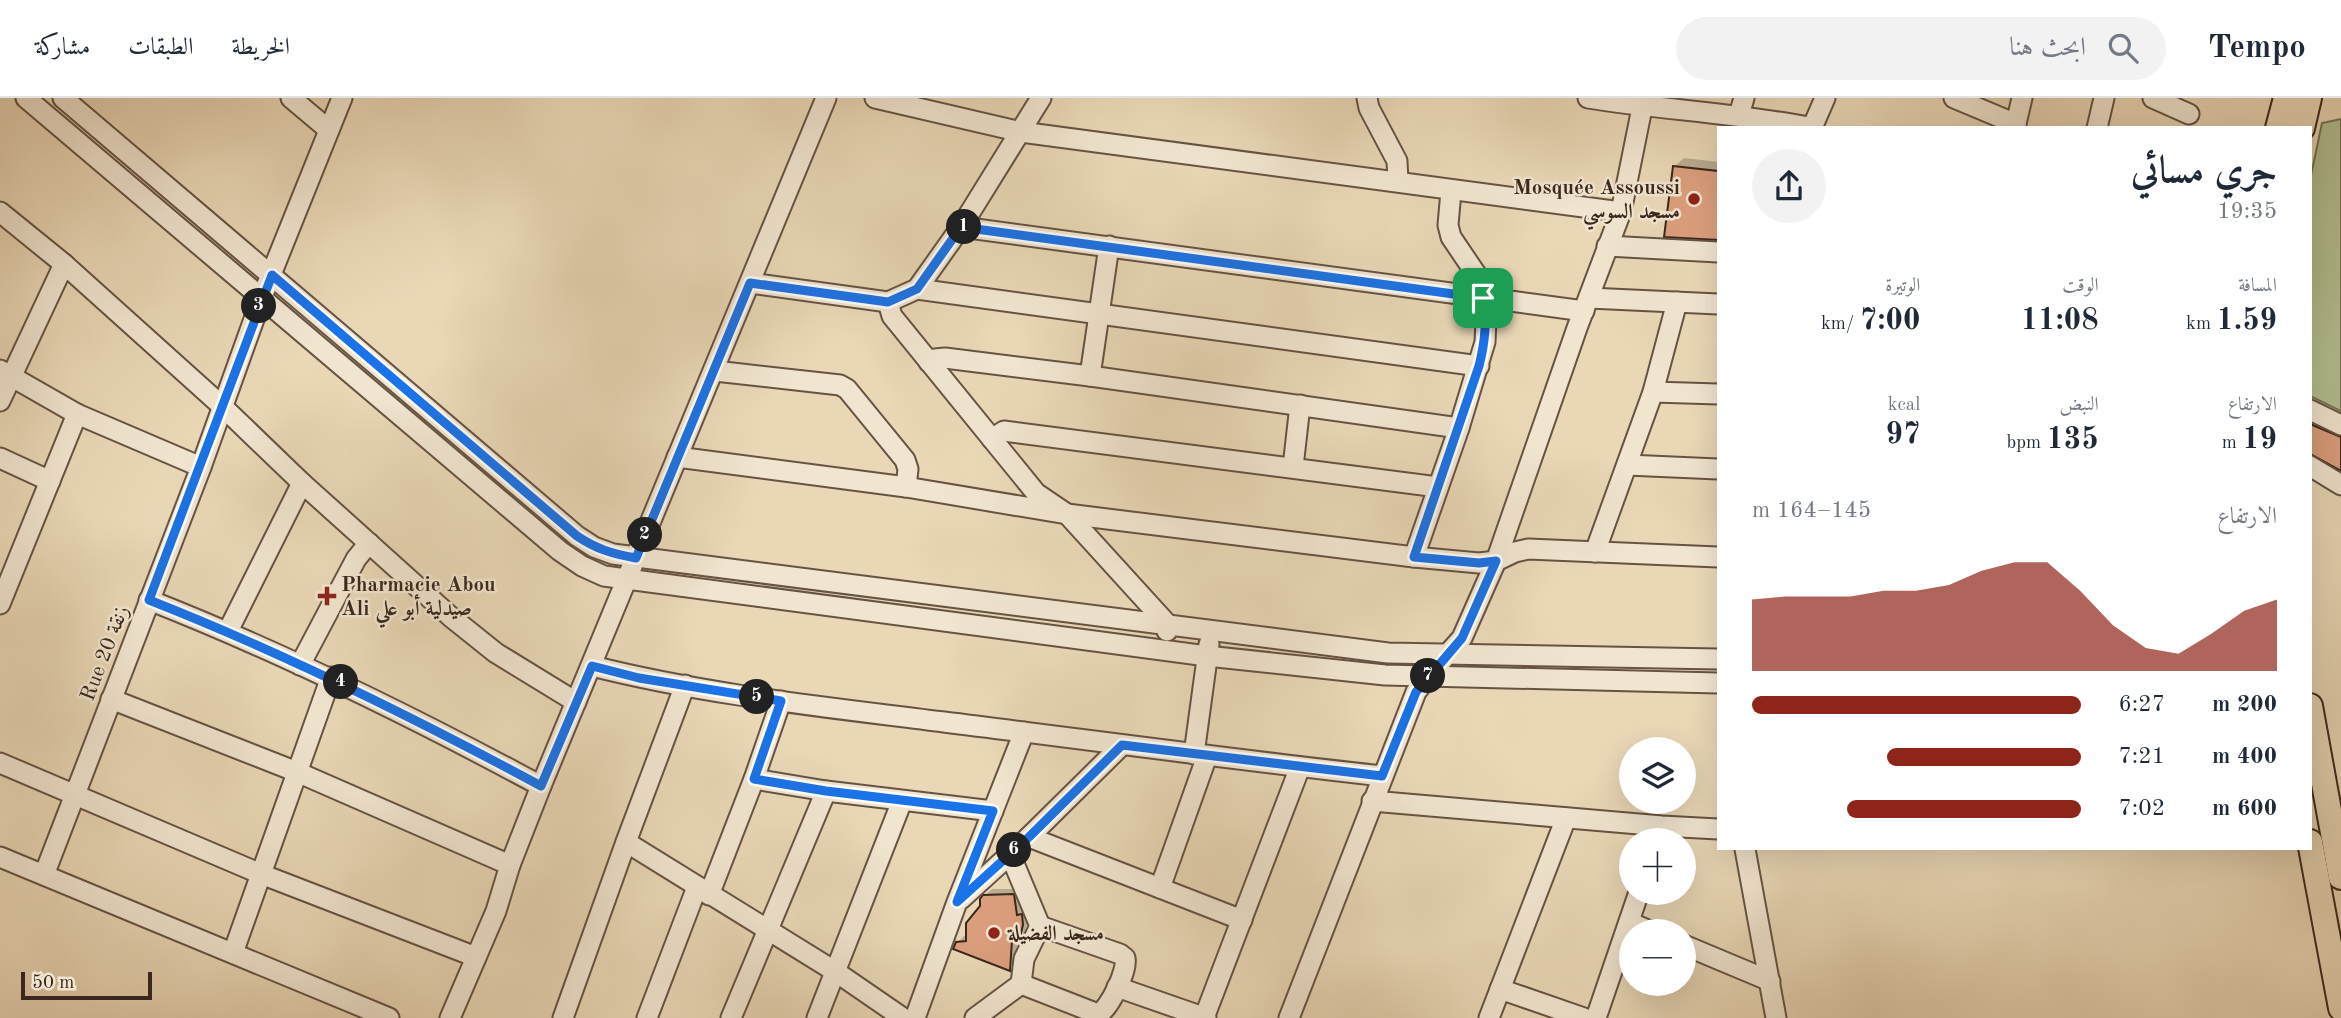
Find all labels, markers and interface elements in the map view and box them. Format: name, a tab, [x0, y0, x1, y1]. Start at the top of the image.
search box	[1676, 17, 2166, 80]
icon: search	[2104, 29, 2142, 67]
text: Tempo	[2208, 32, 2306, 65]
text: ابحث هنا	[2009, 35, 2086, 61]
text: مشاركة	[35, 36, 90, 60]
text: الطبقات	[128, 36, 194, 60]
text: الخريطة	[232, 36, 290, 60]
button: share	[1752, 149, 1826, 223]
text: جري مسائي	[2131, 153, 2277, 191]
place label: Mosquée Assoussi مسجد السوسي	[1513, 178, 1680, 231]
marker: Mosquée Assoussi مسجد السوسي	[1686, 191, 1702, 207]
text: 19:35	[2217, 200, 2277, 223]
pin: 1	[946, 209, 982, 244]
text: 1	[958, 217, 969, 236]
pin	[1453, 268, 1513, 328]
text: الوتيرة	[1885, 277, 1920, 296]
text: الوقت	[2062, 277, 2099, 296]
text: المسافة	[2238, 277, 2277, 296]
icon: arrive	[1464, 279, 1502, 317]
pin: 3	[242, 288, 276, 324]
text: 3	[253, 296, 264, 315]
text: 7:00	[1860, 306, 1920, 336]
text: 11:08	[2021, 306, 2099, 336]
text: 1.59	[2216, 306, 2277, 336]
text: /km	[1821, 315, 1860, 334]
text: km	[2186, 315, 2216, 334]
text: kcal	[1888, 396, 1920, 415]
text: النبض	[2060, 396, 2099, 415]
text: الارتفاع	[2228, 396, 2277, 415]
text: 97	[1886, 420, 1920, 450]
text: 135	[2046, 425, 2099, 455]
text: 19	[2242, 425, 2277, 455]
text: bpm	[2006, 434, 2046, 453]
text: m	[2222, 434, 2242, 453]
text: 145–164 m	[1752, 499, 1871, 522]
text: الارتفاع	[2217, 505, 2277, 528]
pin: 2	[628, 518, 662, 552]
text: 2	[639, 525, 650, 544]
place label: Pharmacie Abou Ali صيدلية أبو علي	[341, 575, 496, 628]
marker: Pharmacie Abou Ali صيدلية أبو علي	[319, 588, 335, 604]
street label: Rue 20 زنقة	[78, 603, 133, 704]
pin: 7	[1410, 658, 1446, 694]
pin: 4	[324, 664, 358, 700]
text: 7	[1422, 666, 1433, 685]
text: 4	[335, 672, 346, 691]
pin: 5	[740, 680, 774, 714]
text: 5	[751, 687, 762, 706]
text: 6:27	[2119, 693, 2165, 716]
text: 200 m	[2212, 693, 2277, 716]
map controls	[1619, 737, 1696, 996]
button: layers	[1619, 737, 1696, 814]
text: 7:21	[2119, 745, 2165, 768]
text: 400 m	[2212, 745, 2277, 768]
text: 7:02	[2119, 797, 2165, 820]
text: 600 m	[2212, 797, 2277, 820]
button: +	[1619, 828, 1696, 905]
pin: 6	[996, 832, 1032, 868]
text: 6	[1008, 840, 1019, 859]
button: −	[1619, 919, 1696, 996]
place label: مسجد الفضيلة	[1006, 924, 1104, 945]
marker: مسجد الفضيلة	[986, 925, 1002, 941]
scale bar	[21, 969, 152, 1001]
text: 50 m	[32, 974, 74, 993]

